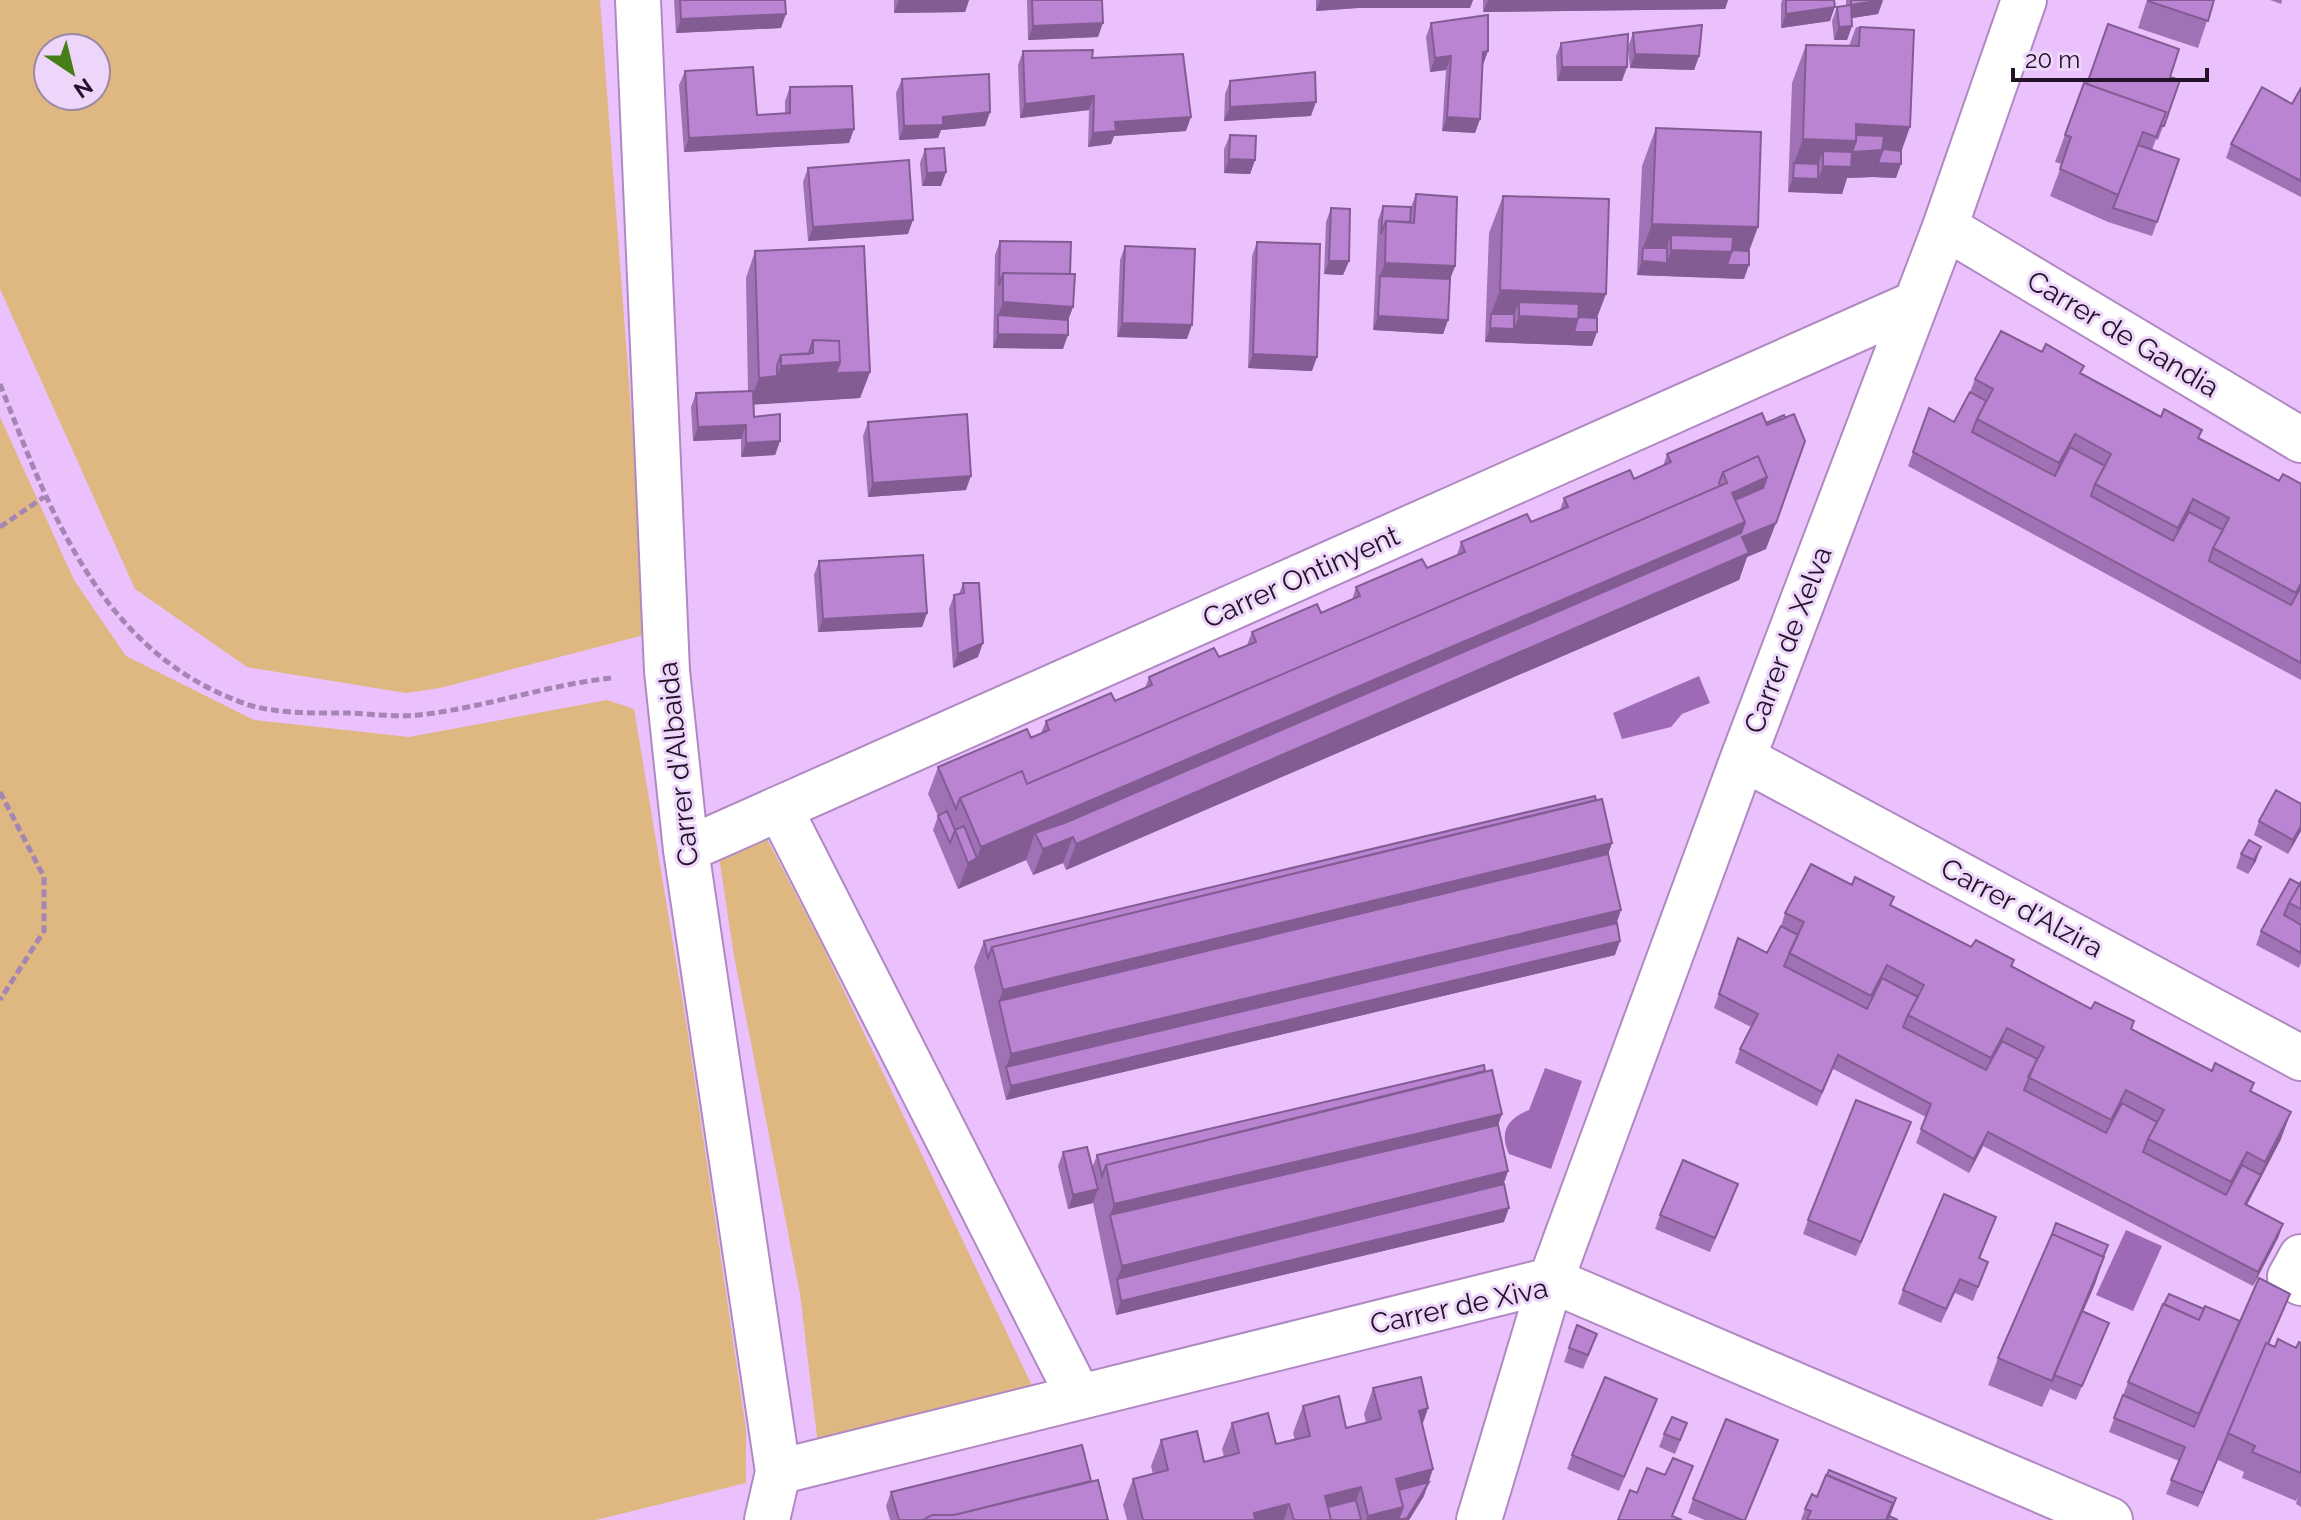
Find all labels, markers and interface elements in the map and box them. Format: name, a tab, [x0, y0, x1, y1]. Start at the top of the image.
north arrow	[32, 32, 112, 112]
scale bar	[2013, 32, 2207, 82]
text: 20 m	[2025, 45, 2080, 74]
text: N	[69, 73, 98, 104]
street label: Carrer de Gandia	[2021, 264, 2225, 404]
street label: Carrer Ontinyent	[1198, 519, 1405, 635]
street label: Carrer de Xelva	[1737, 542, 1839, 738]
street label: Carrer d'Albaida	[651, 660, 705, 868]
street label: Carrer d'Alzira	[1935, 851, 2109, 965]
street label: Carrer de Xiva	[1367, 1271, 1551, 1341]

